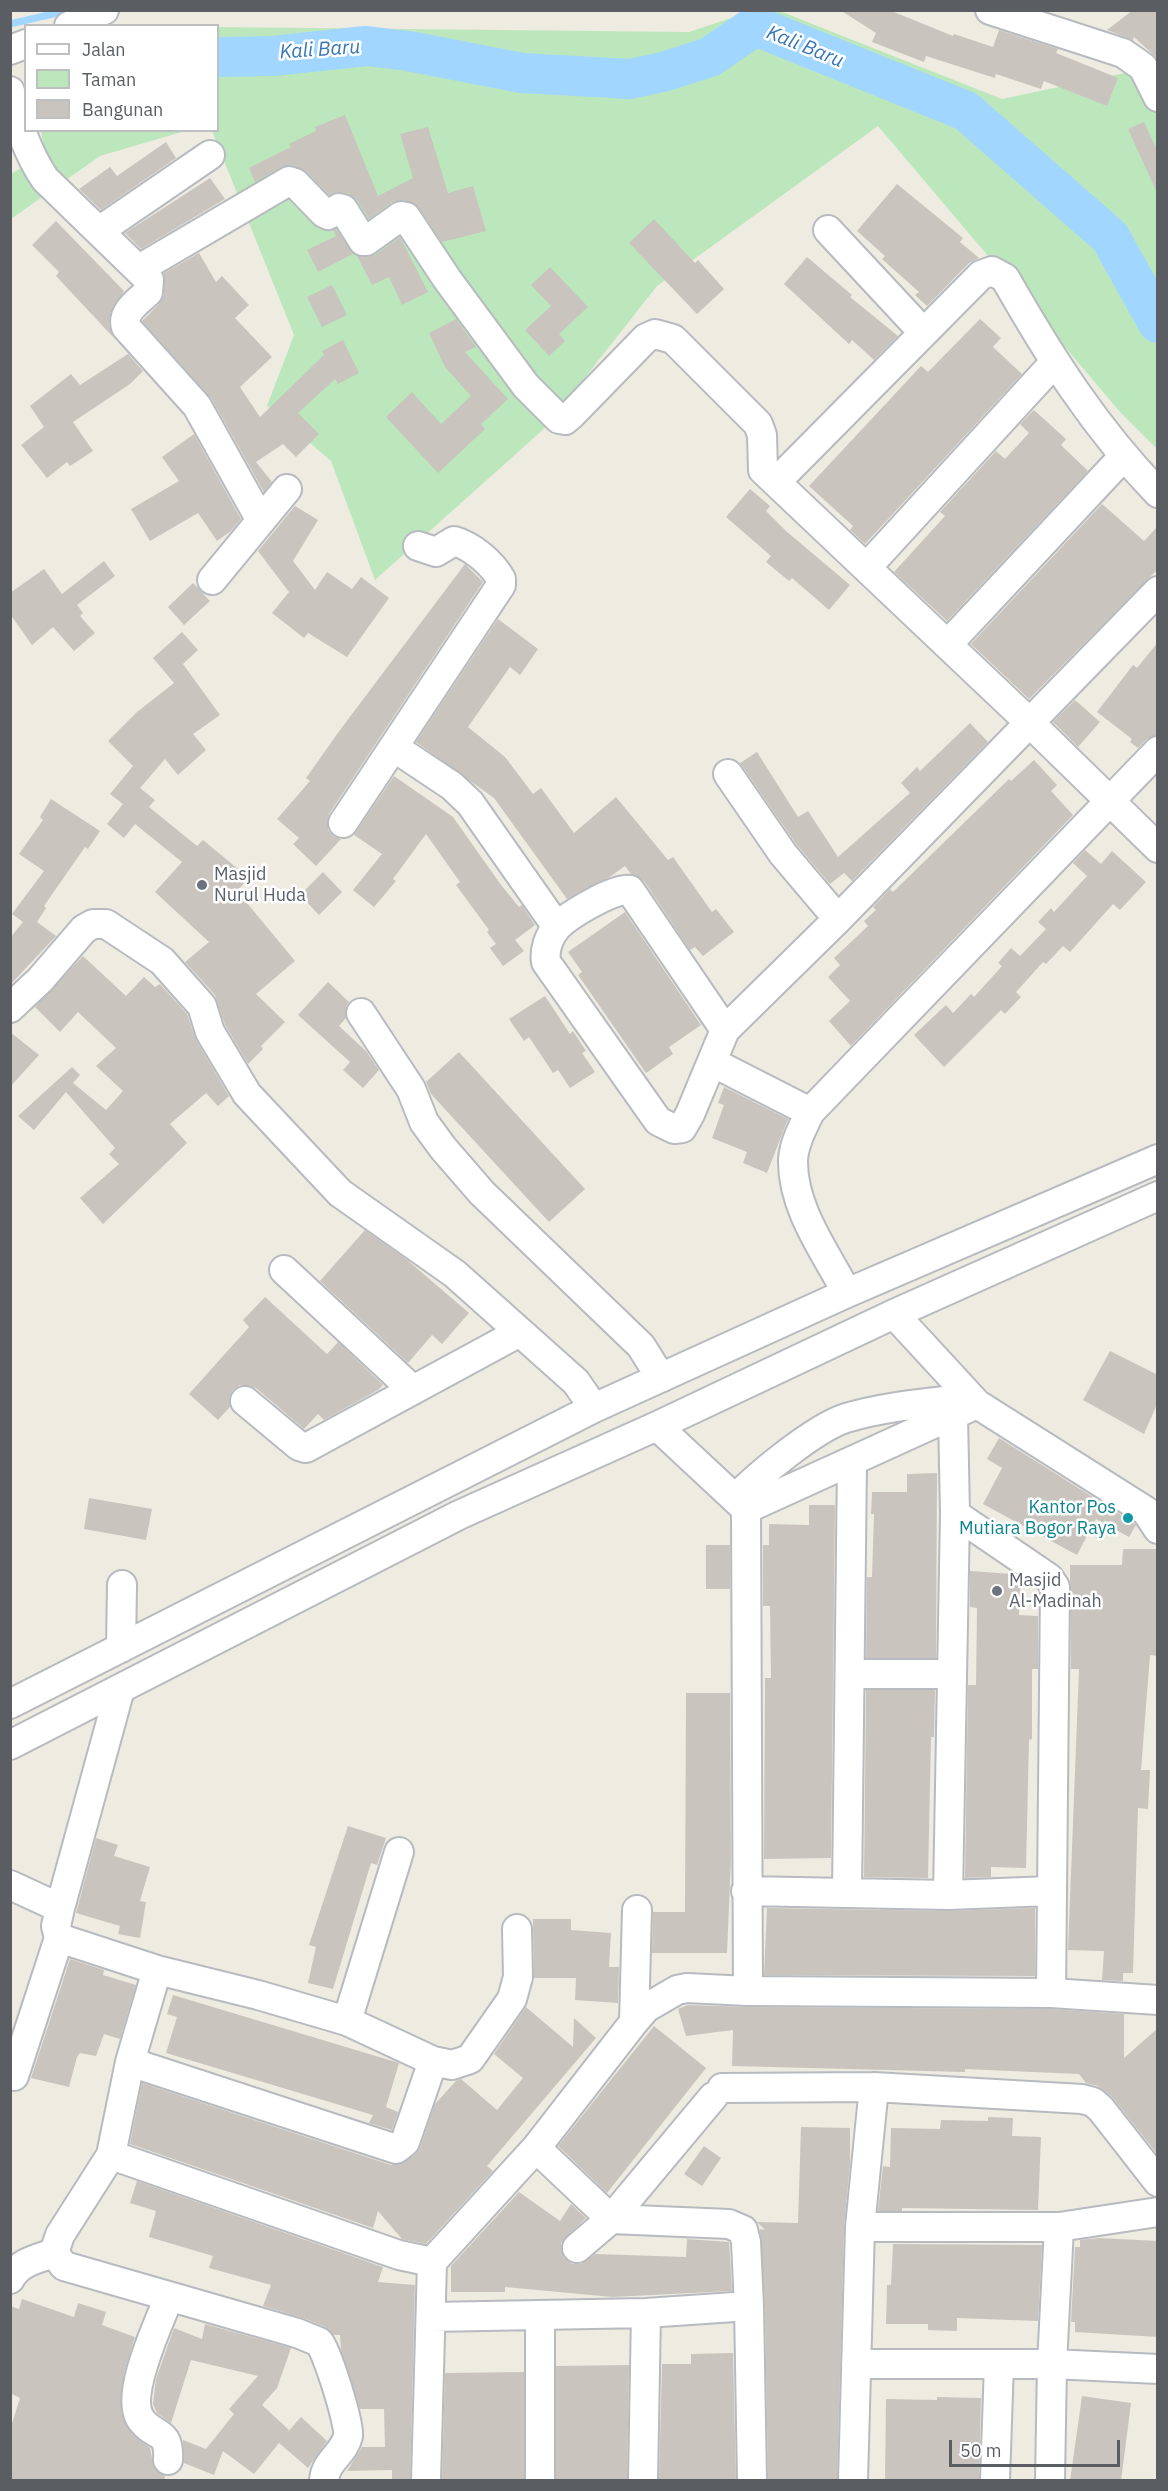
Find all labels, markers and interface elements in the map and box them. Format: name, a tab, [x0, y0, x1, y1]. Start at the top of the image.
water label: Kali Baru	[763, 21, 847, 73]
legend	[24, 24, 219, 132]
water label: Kali Baru	[279, 35, 361, 65]
text: Jalan	[82, 38, 126, 61]
text: Taman	[82, 68, 136, 91]
text: Bangunan	[82, 98, 163, 121]
place label: Masjid Nurul Huda	[214, 864, 306, 906]
marker: Masjid Nurul Huda	[195, 878, 209, 892]
place label: Kantor Pos Mutiara Bogor Raya	[959, 1497, 1116, 1540]
marker: Kantor Pos Mutiara Bogor Raya	[1121, 1511, 1135, 1525]
place label: Masjid Al-Madinah	[1009, 1570, 1102, 1612]
marker: Masjid Al-Madinah	[990, 1584, 1004, 1598]
scale bar	[952, 2428, 1123, 2466]
text: 50 m	[960, 2439, 1002, 2462]

